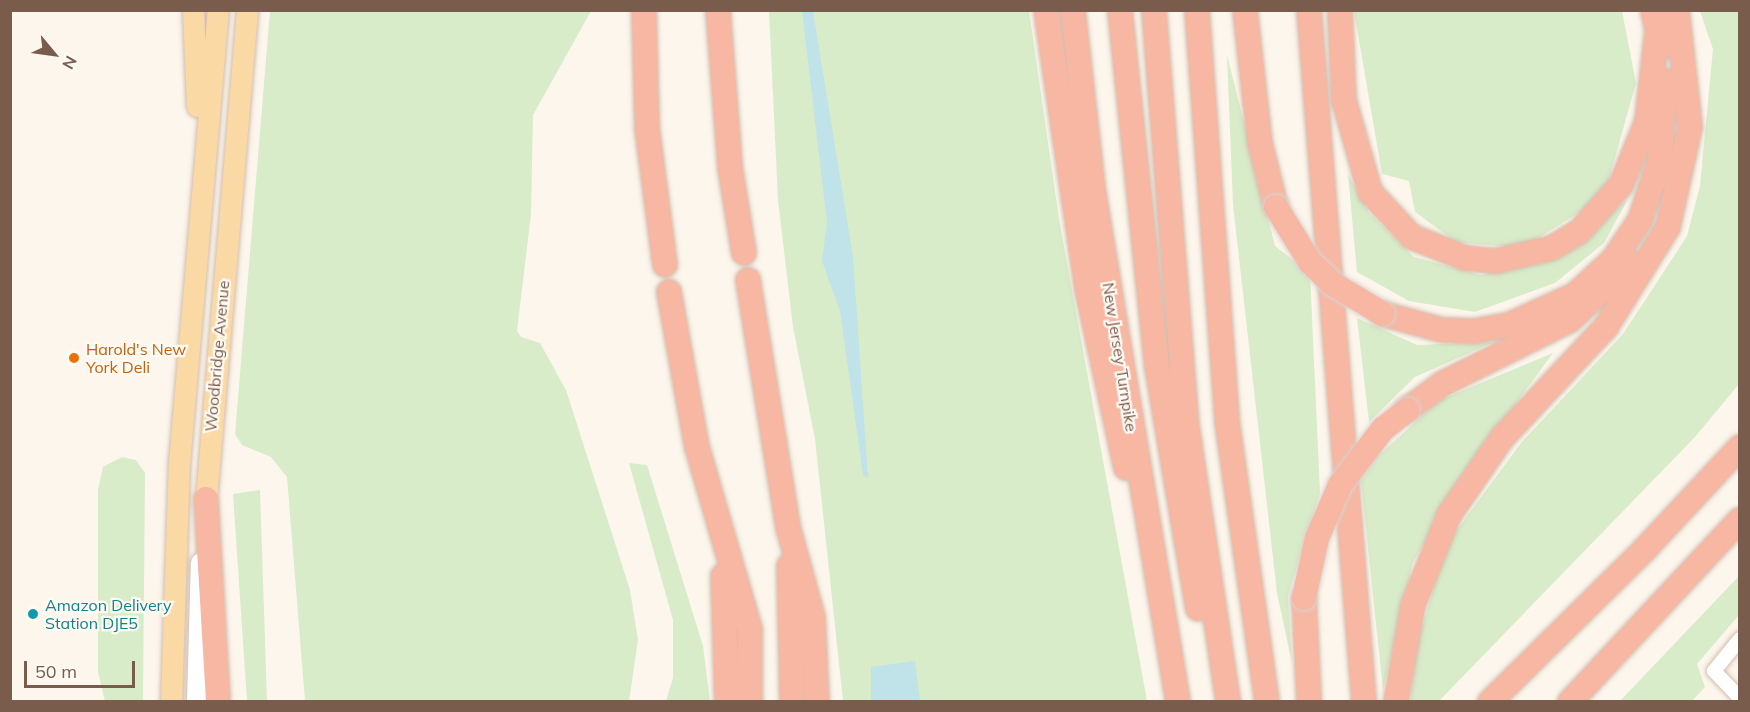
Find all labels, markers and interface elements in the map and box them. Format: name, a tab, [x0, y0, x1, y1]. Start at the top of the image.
north arrow	[24, 24, 84, 84]
text: N	[58, 53, 81, 73]
street label: Woodbridge Avenue	[201, 280, 233, 432]
street label: New Jersey Turnpike	[1099, 281, 1141, 433]
place label: Harold's New York Deli	[86, 339, 186, 377]
marker: Harold's New York Deli	[67, 351, 81, 365]
place label: Amazon Delivery Station DJE5	[45, 595, 171, 633]
marker: Amazon Delivery Station DJE5	[26, 607, 40, 621]
scale bar	[27, 649, 138, 687]
text: 50 m	[35, 660, 77, 683]

